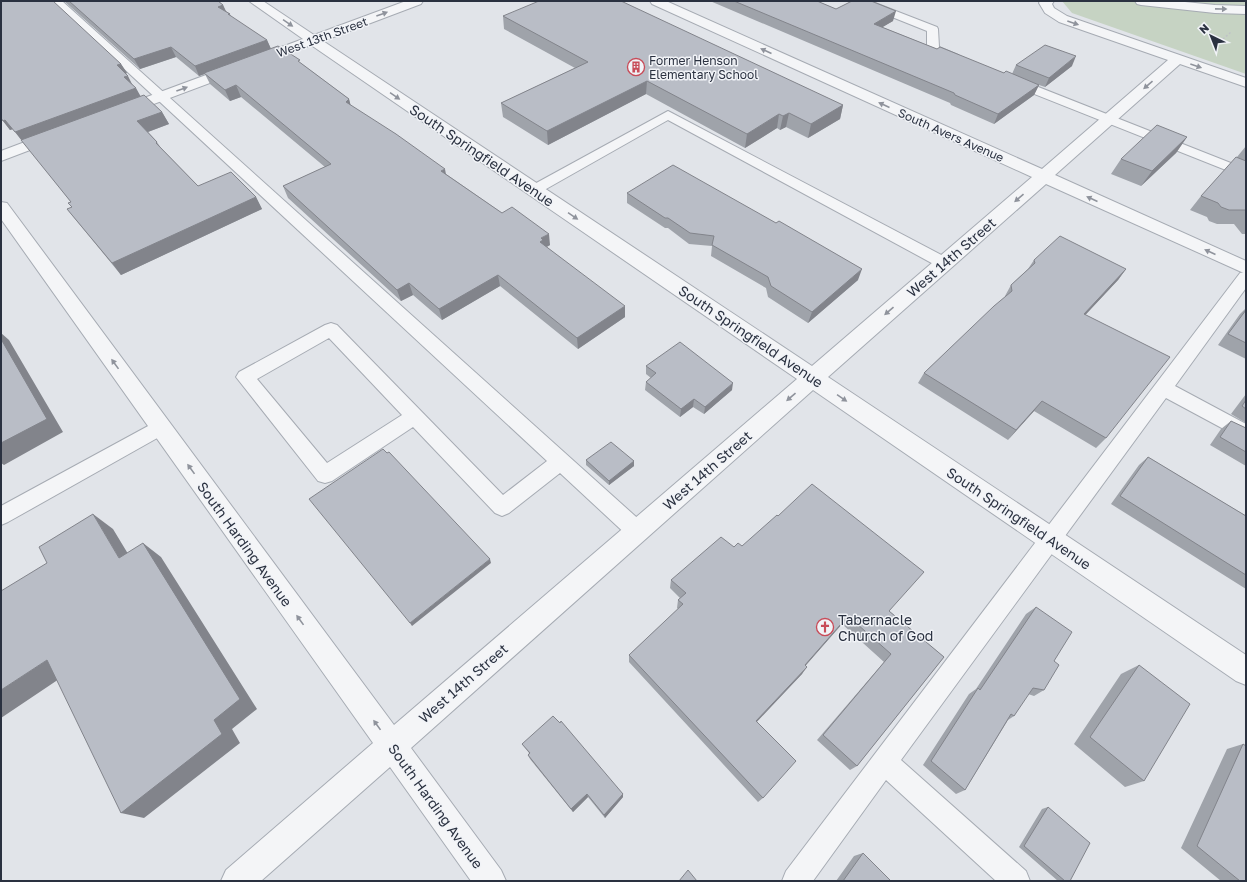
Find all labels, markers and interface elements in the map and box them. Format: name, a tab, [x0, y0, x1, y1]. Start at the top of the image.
one-way arrow	[1215, 6, 1228, 12]
one-way arrow	[377, 11, 389, 17]
street label: West 13th Street	[274, 14, 370, 60]
north arrow	[1191, 16, 1231, 56]
one-way arrow	[282, 19, 293, 27]
one-way arrow	[1067, 20, 1079, 26]
text: N	[1196, 21, 1211, 36]
one-way arrow	[760, 48, 771, 54]
place label: Former Henson Elementary School	[649, 53, 758, 82]
building icon: Former Henson Elementary School	[626, 57, 646, 77]
one-way arrow	[1190, 63, 1202, 69]
one-way arrow	[1143, 80, 1153, 89]
one-way arrow	[176, 85, 188, 91]
one-way arrow	[390, 92, 401, 100]
street label: South Springfield Avenue	[407, 100, 557, 210]
one-way arrow	[878, 101, 890, 108]
street label: South Avers Avenue	[896, 105, 1006, 165]
one-way arrow	[1014, 193, 1023, 202]
one-way arrow	[1085, 195, 1097, 201]
one-way arrow	[567, 212, 578, 220]
street label: West 14th Street	[903, 214, 999, 300]
one-way arrow	[1205, 249, 1216, 255]
street label: South Springfield Avenue	[676, 281, 826, 391]
one-way arrow	[884, 307, 894, 316]
one-way arrow	[111, 359, 119, 369]
one-way arrow	[786, 392, 797, 401]
one-way arrow	[837, 395, 848, 402]
street label: West 14th Street	[659, 427, 755, 513]
street label: South Springfield Avenue	[944, 463, 1094, 573]
one-way arrow	[187, 464, 195, 475]
street label: South Harding Avenue	[194, 478, 296, 610]
place label: Tabernacle Church of God	[838, 611, 933, 644]
one-way arrow	[296, 614, 304, 625]
church icon: Tabernacle Church of God	[815, 617, 835, 637]
street label: West 14th Street	[415, 640, 511, 726]
one-way arrow	[373, 719, 381, 730]
street label: South Harding Avenue	[385, 740, 487, 872]

